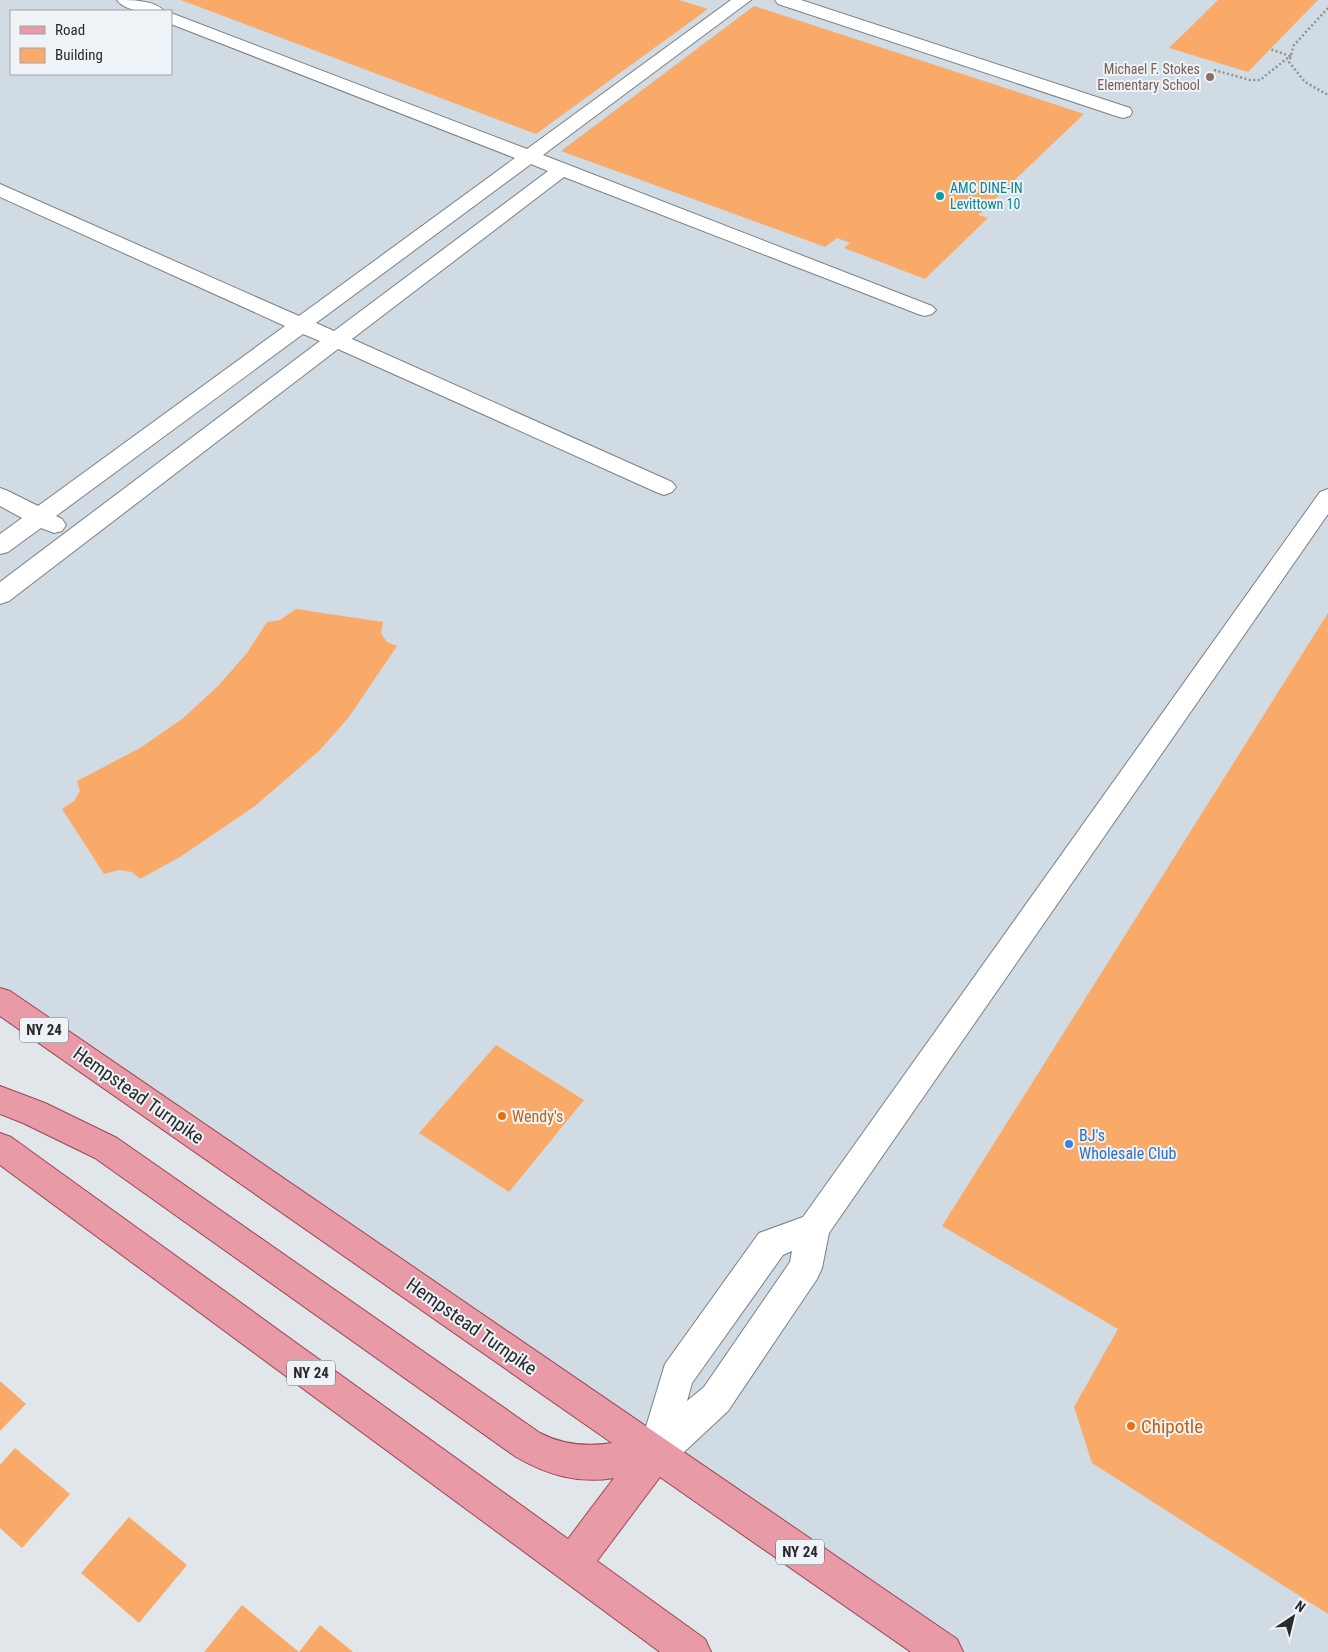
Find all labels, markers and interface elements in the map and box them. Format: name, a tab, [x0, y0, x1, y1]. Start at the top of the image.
legend	[10, 10, 172, 75]
text: Road	[55, 21, 85, 39]
text: Building	[55, 46, 103, 64]
place label: Michael F. Stokes Elementary School	[1097, 61, 1200, 93]
marker: Michael F. Stokes Elementary School	[1204, 71, 1216, 83]
place label: AMC DINE-IN Levittown 10	[950, 180, 1023, 212]
marker: AMC DINE-IN Levittown 10	[934, 190, 946, 202]
road number: NY 24	[20, 1018, 68, 1042]
street label: Hempstead Turnpike	[69, 1042, 209, 1149]
place label: Wendy's	[512, 1107, 563, 1126]
marker: Wendy's	[496, 1110, 508, 1122]
place label: BJ's Wholesale Club	[1079, 1126, 1176, 1163]
marker: BJ's Wholesale Club	[1063, 1138, 1075, 1150]
street label: Hempstead Turnpike	[402, 1273, 542, 1380]
road number: NY 24	[287, 1360, 335, 1386]
place label: Chipotle	[1141, 1415, 1203, 1438]
marker: Chipotle	[1125, 1420, 1137, 1432]
road number: NY 24	[776, 1540, 824, 1564]
north arrow	[1268, 1592, 1318, 1642]
text: N	[1292, 1597, 1309, 1615]

